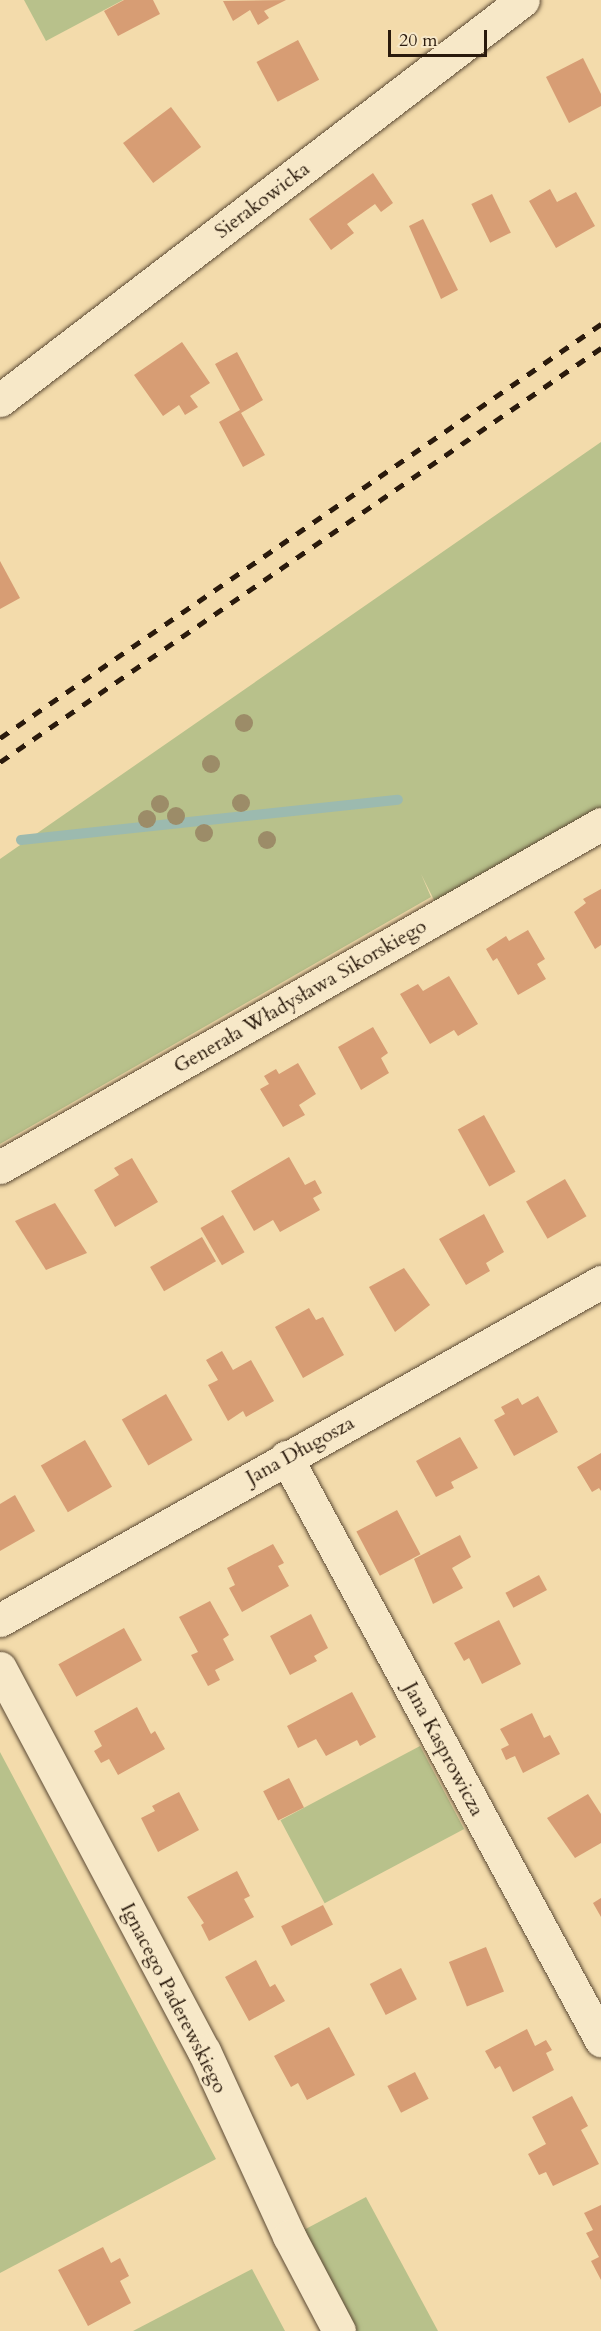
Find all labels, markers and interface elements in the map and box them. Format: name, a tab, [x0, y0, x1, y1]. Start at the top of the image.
scale bar	[391, 18, 490, 56]
text: 20 m	[399, 28, 438, 53]
street label: Sierakowicka	[210, 157, 314, 243]
street label: Generała Władysława Sikorskiego	[169, 914, 431, 1078]
street label: Jana Długosza	[242, 1410, 358, 1490]
street label: Jana Kasprowicza	[399, 1678, 489, 1820]
street label: Ignacego Paderewskiego	[116, 1899, 232, 2097]

